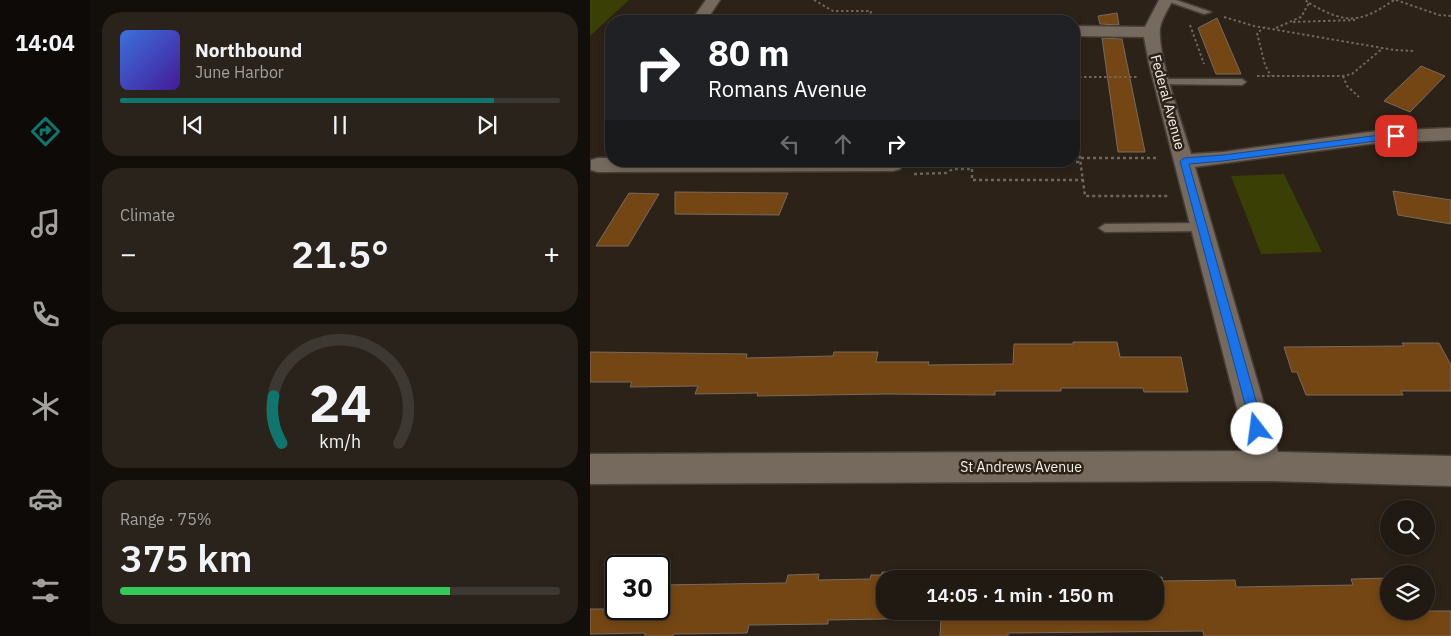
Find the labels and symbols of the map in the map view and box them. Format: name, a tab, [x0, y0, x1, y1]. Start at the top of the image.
street label: Federal Avenue	[1147, 53, 1189, 152]
pin	[1375, 115, 1417, 157]
position arrow	[1230, 402, 1282, 454]
street label: St Andrews Avenue	[960, 458, 1082, 476]
speed limit sign: 30	[605, 555, 670, 620]

